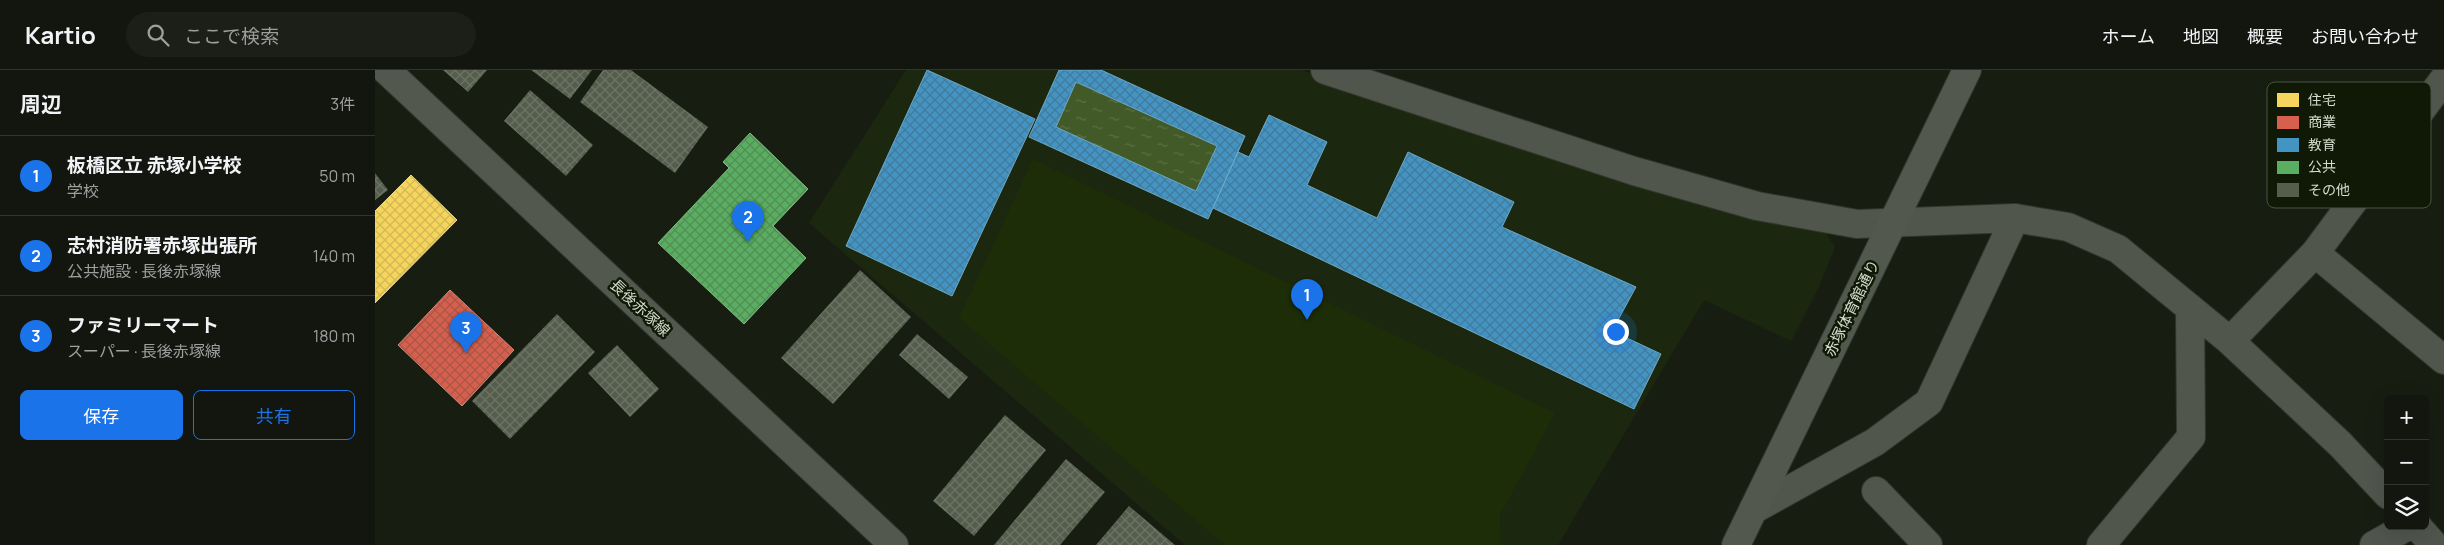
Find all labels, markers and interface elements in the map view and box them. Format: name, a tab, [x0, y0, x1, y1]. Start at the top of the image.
search box	[126, 12, 476, 57]
text: Kartio	[25, 18, 96, 51]
icon: search	[144, 21, 172, 49]
text: ここで検索	[184, 23, 279, 49]
text: ホーム	[2102, 24, 2155, 48]
text: 地図	[2183, 24, 2219, 48]
text: 概要	[2247, 24, 2283, 48]
text: お問い合わせ	[2311, 24, 2419, 48]
legend	[2267, 82, 2431, 208]
text: 周辺	[20, 90, 62, 118]
text: 住宅	[2308, 90, 2336, 109]
text: 3件	[330, 93, 355, 115]
text: 商業	[2308, 112, 2336, 131]
text: 教育	[2308, 135, 2336, 154]
text: 板橋区立 赤塚小学校	[67, 152, 242, 178]
text: 公共	[2308, 157, 2336, 176]
text: 1	[32, 165, 40, 187]
text: 50 m	[319, 165, 355, 187]
text: 学校	[67, 180, 99, 202]
text: その他	[2308, 180, 2350, 199]
pin: 2	[732, 201, 764, 242]
text: 志村消防署赤塚出張所	[67, 232, 257, 258]
text: 2	[31, 245, 41, 267]
text: 140 m	[313, 245, 355, 267]
street label: 赤塚体育館通り	[1819, 256, 1884, 360]
text: 公共施設 · 長後赤塚線	[67, 260, 221, 282]
street label: 長後赤塚線	[606, 274, 675, 341]
pin: 1	[1291, 279, 1323, 320]
text: ファミリーマート	[67, 312, 219, 338]
pin: 3	[450, 312, 482, 353]
your location	[1603, 319, 1629, 345]
text: 3	[31, 325, 41, 347]
text: 180 m	[313, 325, 355, 347]
text: スーパー · 長後赤塚線	[67, 340, 221, 362]
button: 保存	[20, 390, 183, 440]
button: 共有	[193, 390, 355, 440]
map controls	[2384, 395, 2429, 530]
button: +	[2384, 395, 2429, 440]
button: −	[2384, 440, 2429, 485]
button: layers	[2384, 485, 2429, 530]

